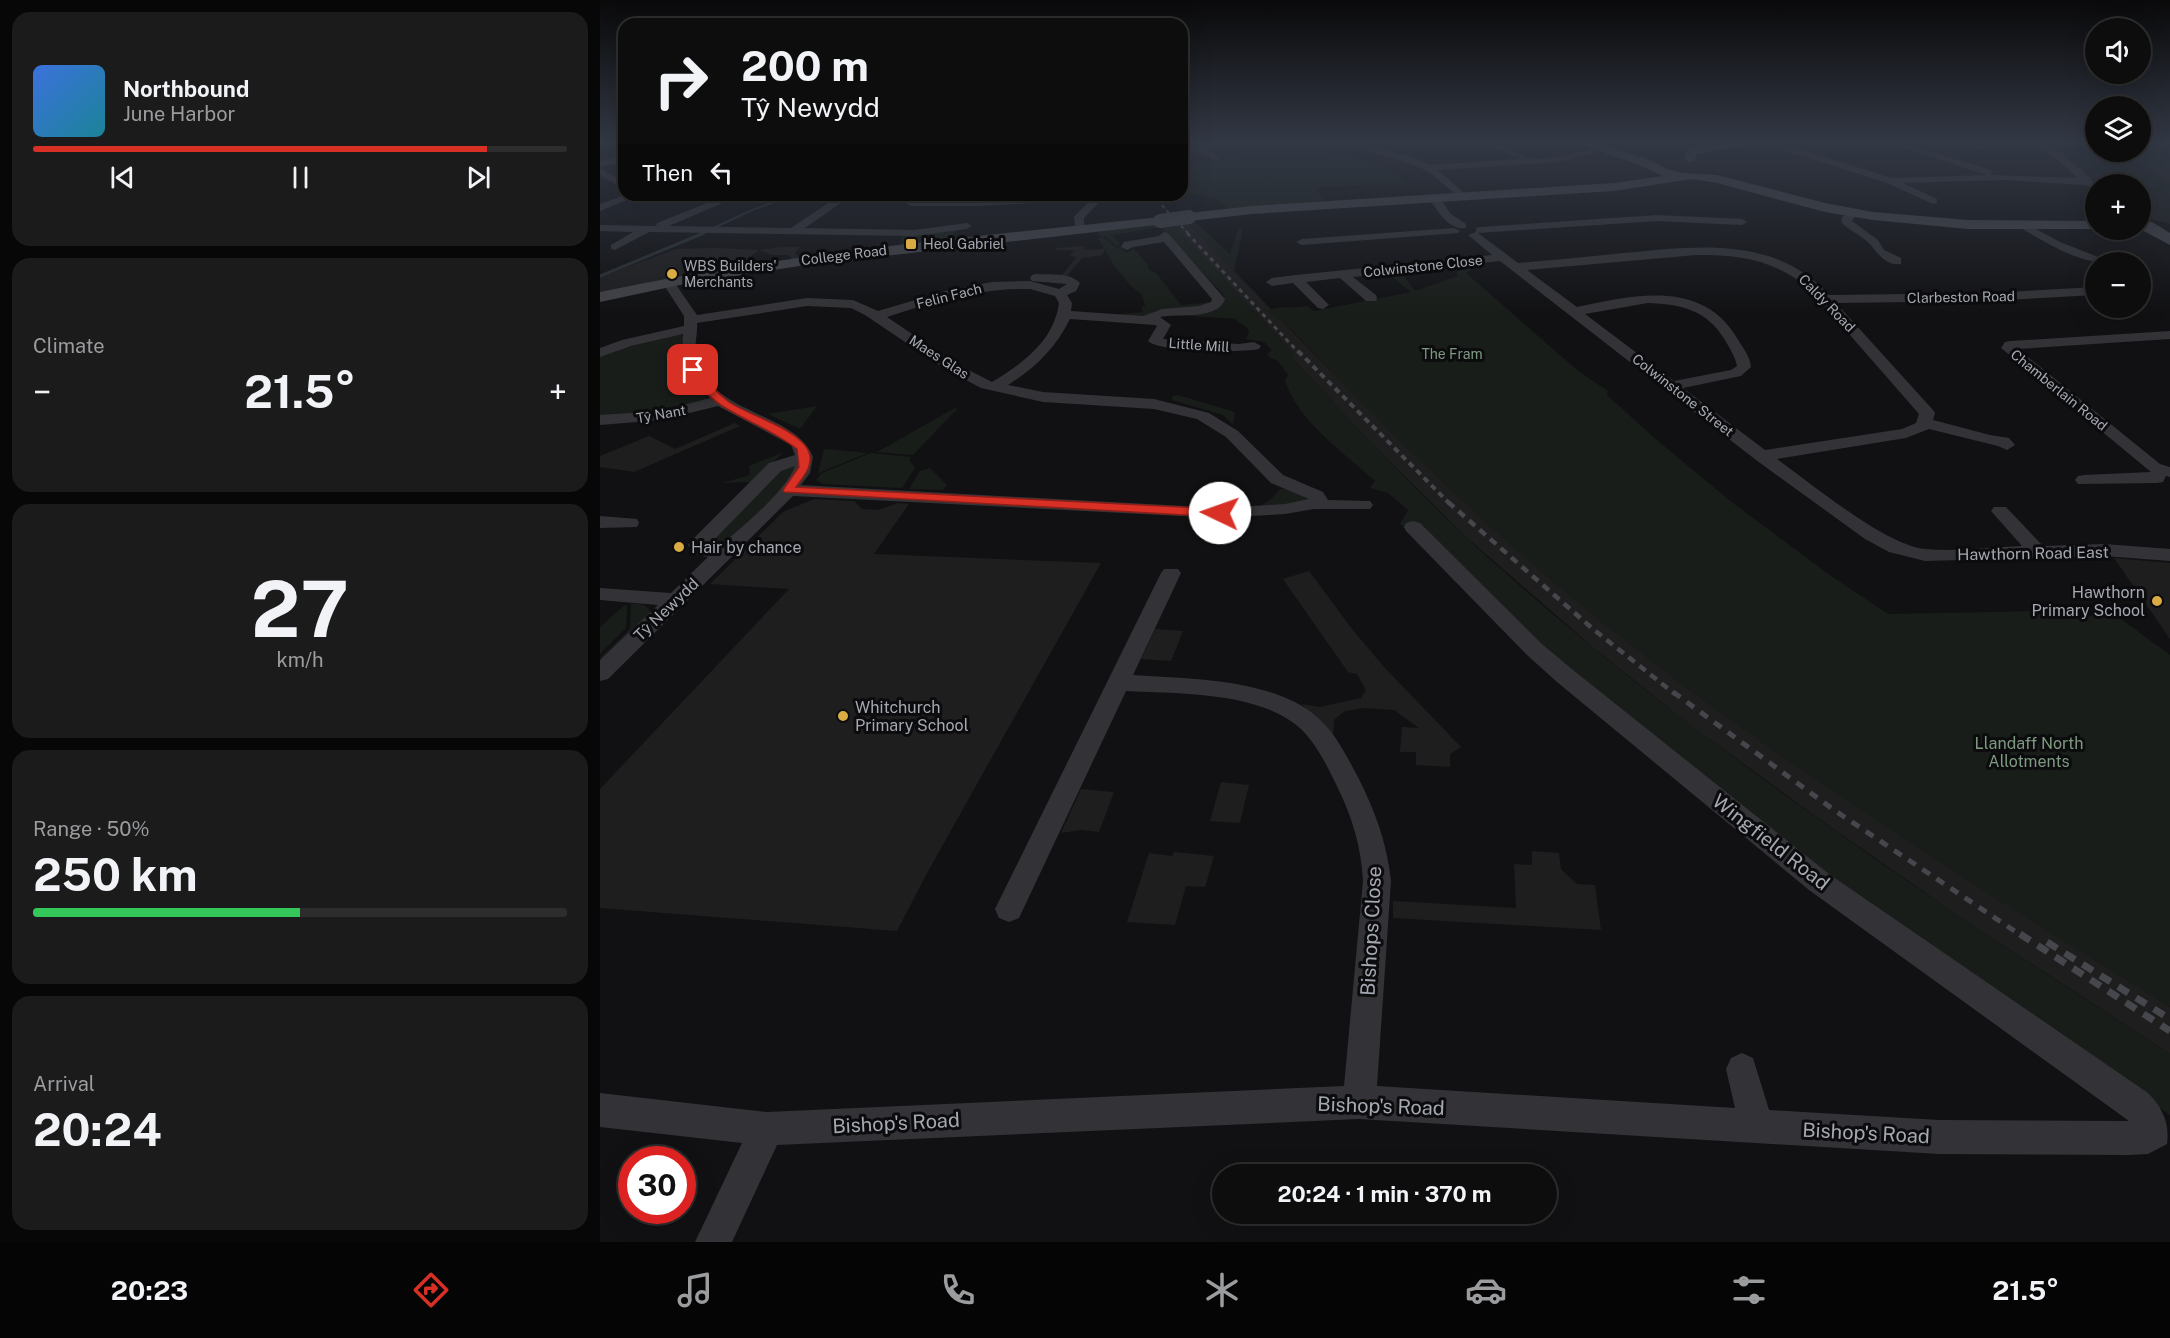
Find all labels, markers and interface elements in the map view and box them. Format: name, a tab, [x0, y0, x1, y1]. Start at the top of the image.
map controls	[2085, 18, 2151, 318]
button: sound	[2085, 18, 2151, 84]
text: 200 m	[741, 41, 869, 90]
icon: right	[642, 42, 720, 120]
text: Northbound	[123, 76, 249, 102]
text: Tŷ Newydd	[741, 91, 880, 123]
button: layers	[2085, 96, 2151, 162]
text: June Harbor	[123, 102, 235, 126]
icon: left	[705, 156, 738, 189]
text: Then	[642, 160, 693, 186]
icon: previous	[106, 161, 139, 194]
icon: pause	[284, 161, 317, 194]
icon: next	[462, 161, 495, 194]
button: +	[2085, 174, 2151, 240]
place label: Heol Gabriel	[923, 236, 1005, 252]
marker: Heol Gabriel	[904, 237, 918, 251]
street label: College Road	[800, 242, 888, 268]
street label: Colwinstone Close	[1363, 252, 1483, 280]
button: −	[2085, 252, 2151, 318]
place label: WBS Builders' Merchants	[684, 258, 777, 290]
marker: WBS Builders' Merchants	[665, 267, 679, 281]
street label: Caldy Road	[1796, 271, 1858, 335]
street label: Felin Fach	[915, 280, 983, 312]
street label: Clarbeston Road	[1907, 288, 2015, 306]
street label: Maes Glas	[906, 332, 972, 382]
text: Climate	[33, 334, 105, 358]
street label: Little Mill	[1168, 335, 1230, 355]
pin	[667, 344, 718, 395]
park label: The Fram	[1421, 346, 1483, 362]
street label: Chamberlain Road	[2008, 346, 2110, 434]
street label: Colwinstone Street	[1629, 350, 1737, 440]
icon: arrive	[676, 353, 709, 386]
text: 21.5°	[244, 365, 356, 418]
text: −	[33, 373, 51, 411]
text: +	[549, 373, 567, 411]
street label: Tŷ Nant	[635, 402, 687, 426]
position arrow	[1188, 481, 1252, 545]
place label: Hair by chance	[691, 538, 801, 557]
marker: Hair by chance	[672, 540, 686, 554]
street label: Hawthorn Road East	[1957, 543, 2109, 564]
text: 27	[251, 563, 349, 655]
street label: Tŷ Newydd	[630, 574, 703, 645]
place label: Hawthorn Primary School	[2031, 583, 2145, 620]
marker: Hawthorn Primary School	[2150, 594, 2164, 608]
text: km/h	[276, 648, 324, 672]
place label: Whitchurch Primary School	[855, 698, 969, 735]
marker: Whitchurch Primary School	[836, 709, 850, 723]
park label: Llandaff North Allotments	[1975, 734, 2083, 771]
street label: Wingfield Road	[1708, 789, 1834, 895]
text: Range · 50%	[33, 817, 150, 841]
text: 250 km	[33, 848, 197, 901]
street label: Bishops Close	[1356, 865, 1386, 997]
text: Arrival	[33, 1072, 95, 1096]
street label: Bishop's Road	[1317, 1092, 1445, 1120]
text: 20:24	[33, 1103, 162, 1156]
street label: Bishop's Road	[832, 1108, 960, 1138]
street label: Bishop's Road	[1802, 1118, 1930, 1148]
speed limit sign: 30	[618, 1146, 696, 1224]
text: 20:24 · 1 min · 370 m	[1278, 1181, 1491, 1207]
icon: directions	[410, 1269, 452, 1311]
icon: music	[674, 1269, 716, 1311]
icon: phone	[937, 1269, 979, 1311]
icon: climate	[1201, 1269, 1243, 1311]
icon: car	[1465, 1269, 1507, 1311]
icon: filters	[1728, 1269, 1770, 1311]
text: 20:23	[111, 1274, 188, 1306]
text: 21.5°	[1992, 1274, 2059, 1306]

